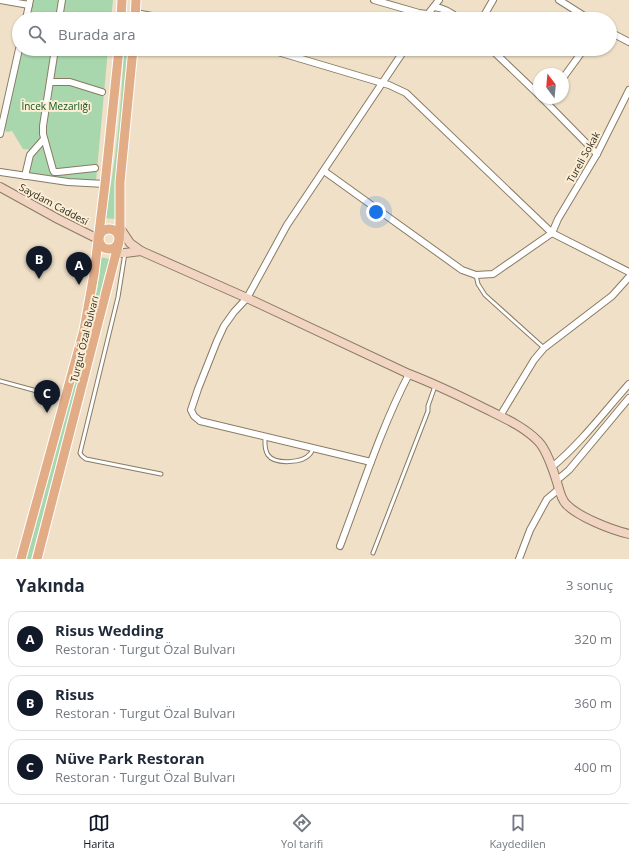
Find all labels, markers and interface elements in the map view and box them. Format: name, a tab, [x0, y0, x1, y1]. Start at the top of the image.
search box	[12, 12, 617, 56]
icon: search	[26, 23, 48, 45]
text: Burada ara	[58, 24, 136, 44]
north arrow	[533, 68, 569, 104]
park label: İncek Mezarlığı	[21, 99, 91, 113]
street label: Tureli Sokak	[563, 128, 603, 185]
street label: Saydam Caddesi	[17, 180, 91, 228]
your location	[366, 202, 386, 222]
pin: B	[26, 246, 52, 279]
pin: A	[66, 252, 92, 285]
street label: Turgut Özal Bulvarı	[66, 294, 102, 384]
pin: C	[34, 380, 60, 413]
text: Yakında	[16, 574, 85, 597]
text: 3 sonuç	[566, 576, 613, 594]
text: Risus Wedding	[55, 620, 163, 640]
text: A	[26, 630, 34, 648]
text: 320 m	[574, 630, 612, 648]
text: Restoran · Turgut Özal Bulvarı	[55, 640, 235, 658]
text: Risus	[55, 684, 94, 704]
text: B	[26, 694, 34, 712]
text: 360 m	[574, 694, 612, 712]
text: Restoran · Turgut Özal Bulvarı	[55, 704, 235, 722]
text: Nüve Park Restoran	[55, 748, 205, 768]
text: C	[26, 758, 34, 776]
text: 400 m	[574, 758, 612, 776]
text: Restoran · Turgut Özal Bulvarı	[55, 768, 235, 786]
tab: Harita	[83, 812, 115, 851]
tab: Yol tarifi	[281, 812, 323, 851]
tab: Kaydedilen	[489, 812, 546, 851]

